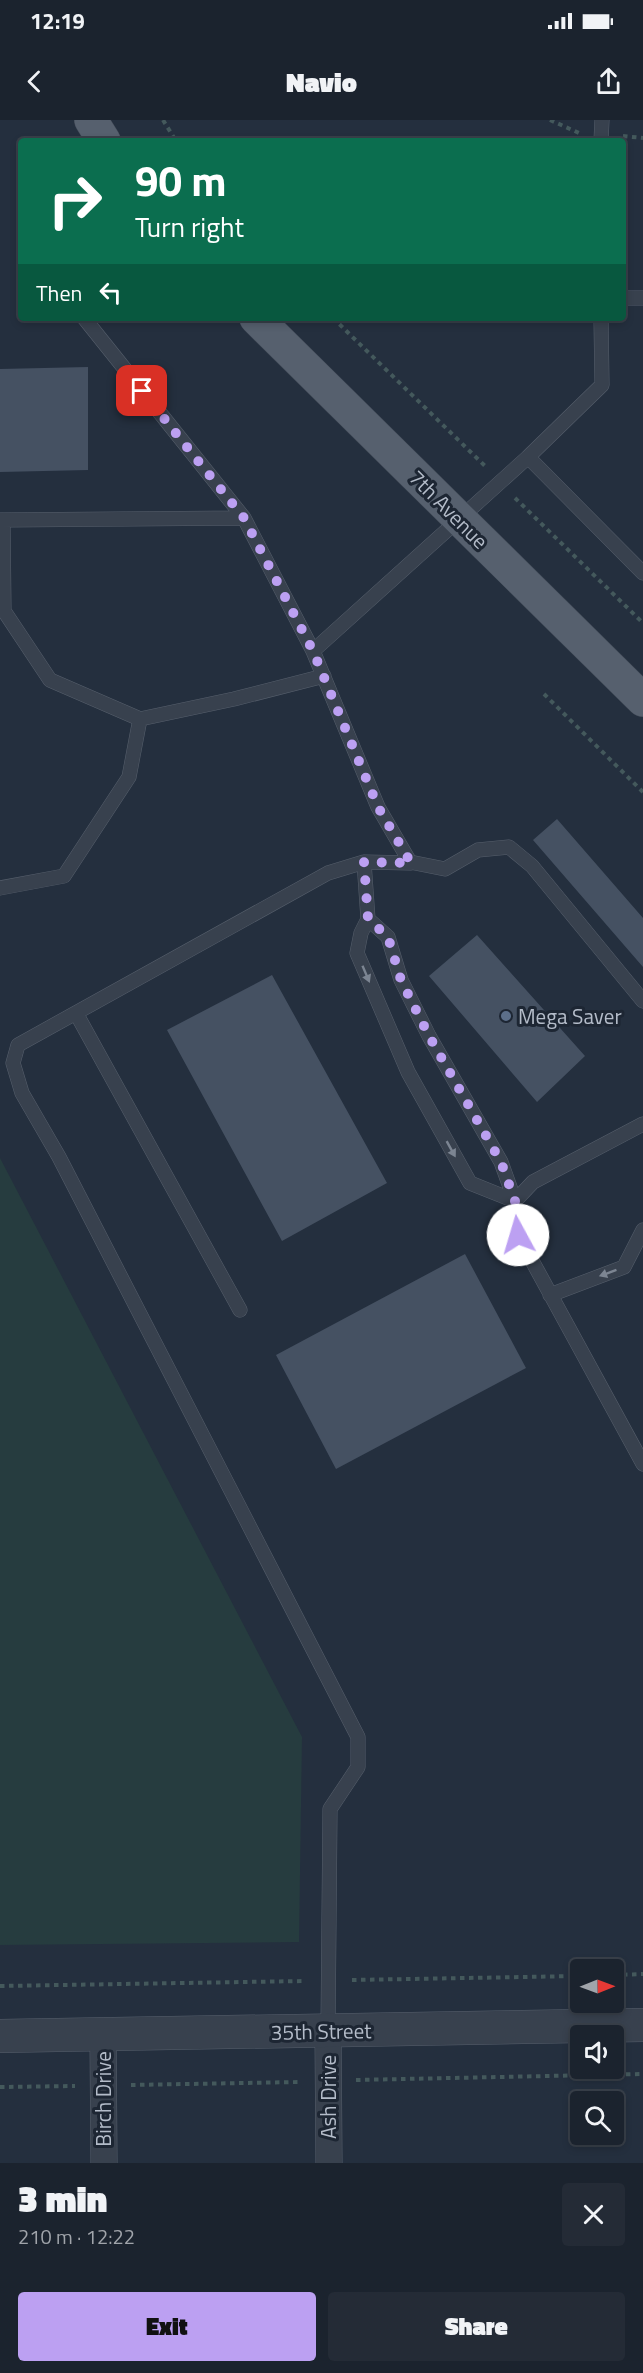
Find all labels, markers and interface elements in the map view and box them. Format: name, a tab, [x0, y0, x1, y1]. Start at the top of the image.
text: 12:19	[30, 4, 85, 38]
text: Navio	[286, 61, 357, 102]
icon: back	[18, 65, 51, 98]
icon: share	[592, 65, 625, 98]
text: 90 m	[135, 148, 227, 212]
icon: right	[36, 162, 114, 240]
text: Turn right	[135, 206, 244, 247]
text: Then	[36, 276, 82, 310]
icon: left	[94, 276, 127, 309]
pin	[116, 365, 167, 416]
icon: arrive	[125, 374, 158, 407]
street label: 7th Avenue	[402, 462, 496, 556]
one-way arrow	[361, 965, 371, 983]
place label: Mega Saver	[518, 1000, 622, 1032]
marker: Mega Saver	[499, 1009, 513, 1023]
one-way arrow	[446, 1141, 456, 1158]
position arrow	[486, 1203, 550, 1267]
one-way arrow	[599, 1268, 617, 1278]
north arrow	[570, 1959, 624, 2013]
map controls	[570, 1959, 624, 2145]
street label: 35th Street	[270, 2014, 372, 2048]
button: sound	[570, 2025, 624, 2079]
street label: Birch Drive	[87, 2051, 119, 2147]
street label: Ash Drive	[312, 2055, 344, 2139]
button: search	[570, 2091, 624, 2145]
text: 3 min	[18, 2171, 107, 2226]
button: close	[562, 2183, 625, 2246]
text: 210 m · 12:22	[18, 2221, 135, 2252]
button: Exit	[18, 2292, 316, 2361]
button: Share	[328, 2292, 625, 2361]

